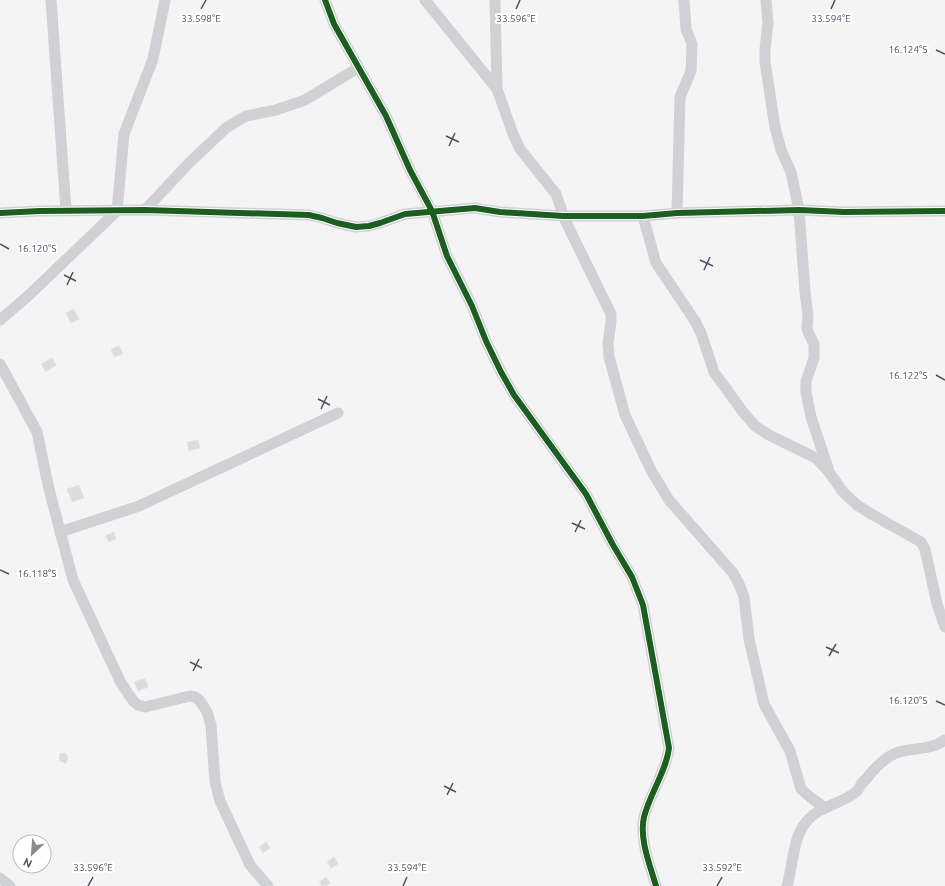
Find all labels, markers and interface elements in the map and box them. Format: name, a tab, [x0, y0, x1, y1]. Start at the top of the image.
text: 33.598°E	[181, 13, 221, 24]
text: 33.596°E	[496, 13, 536, 24]
text: 33.594°E	[811, 13, 851, 24]
text: 16.124°S	[888, 44, 928, 55]
text: 16.120°S	[17, 243, 57, 254]
text: 16.122°S	[888, 370, 928, 381]
text: 16.118°S	[17, 568, 57, 579]
text: 16.120°S	[888, 695, 928, 706]
north arrow	[12, 834, 52, 874]
text: N	[21, 856, 34, 870]
text: 33.596°E	[73, 862, 113, 873]
text: 33.594°E	[387, 862, 427, 873]
text: 33.592°E	[702, 862, 742, 873]

